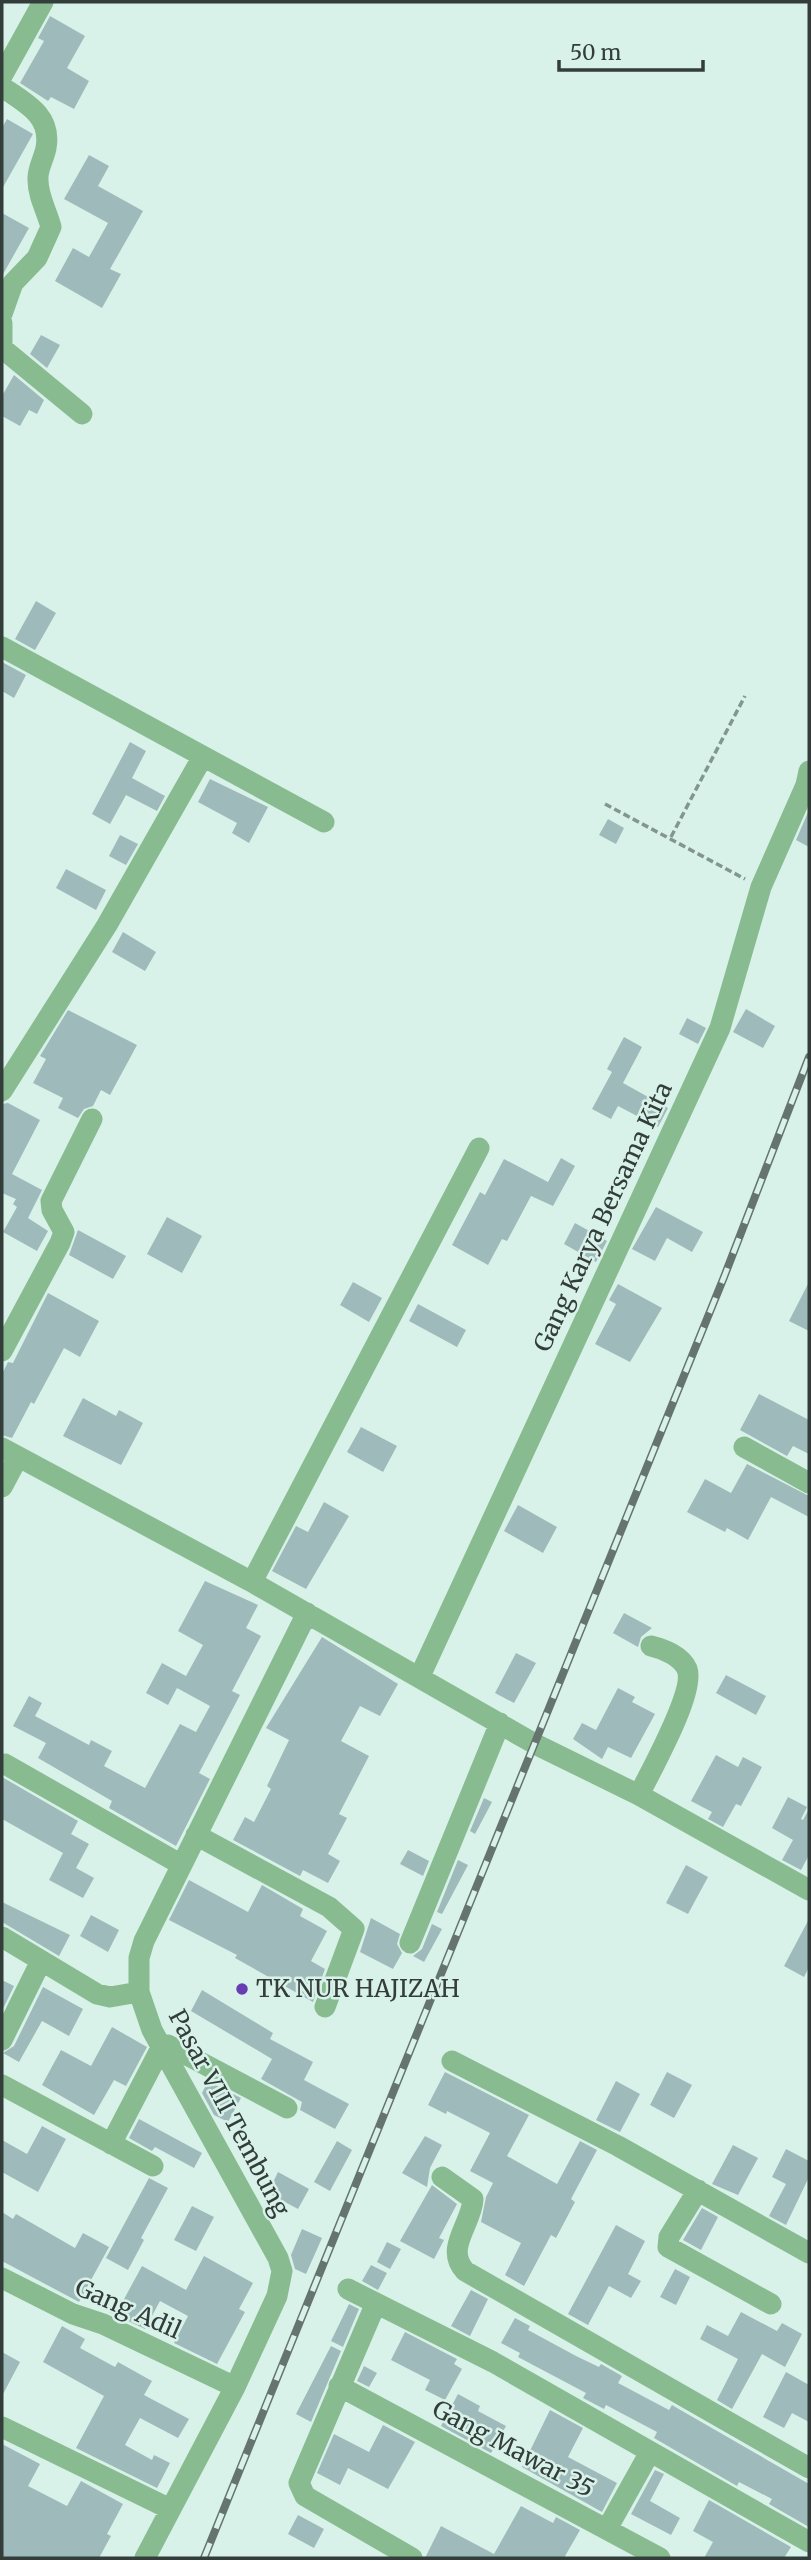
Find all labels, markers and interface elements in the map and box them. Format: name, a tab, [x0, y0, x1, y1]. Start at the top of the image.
scale bar	[559, 28, 702, 72]
text: 50 m	[570, 39, 621, 66]
street label: Gang Karya Bersama Kita	[526, 1077, 679, 1357]
place label: TK NUR HAJIZAH	[256, 1973, 460, 2004]
marker: TK NUR HAJIZAH	[234, 1981, 250, 1997]
street label: Pasar VIII Tembung	[162, 2004, 297, 2222]
street label: Gang Adil	[70, 2271, 186, 2346]
street label: Gang Mawar 35	[427, 2393, 599, 2504]

